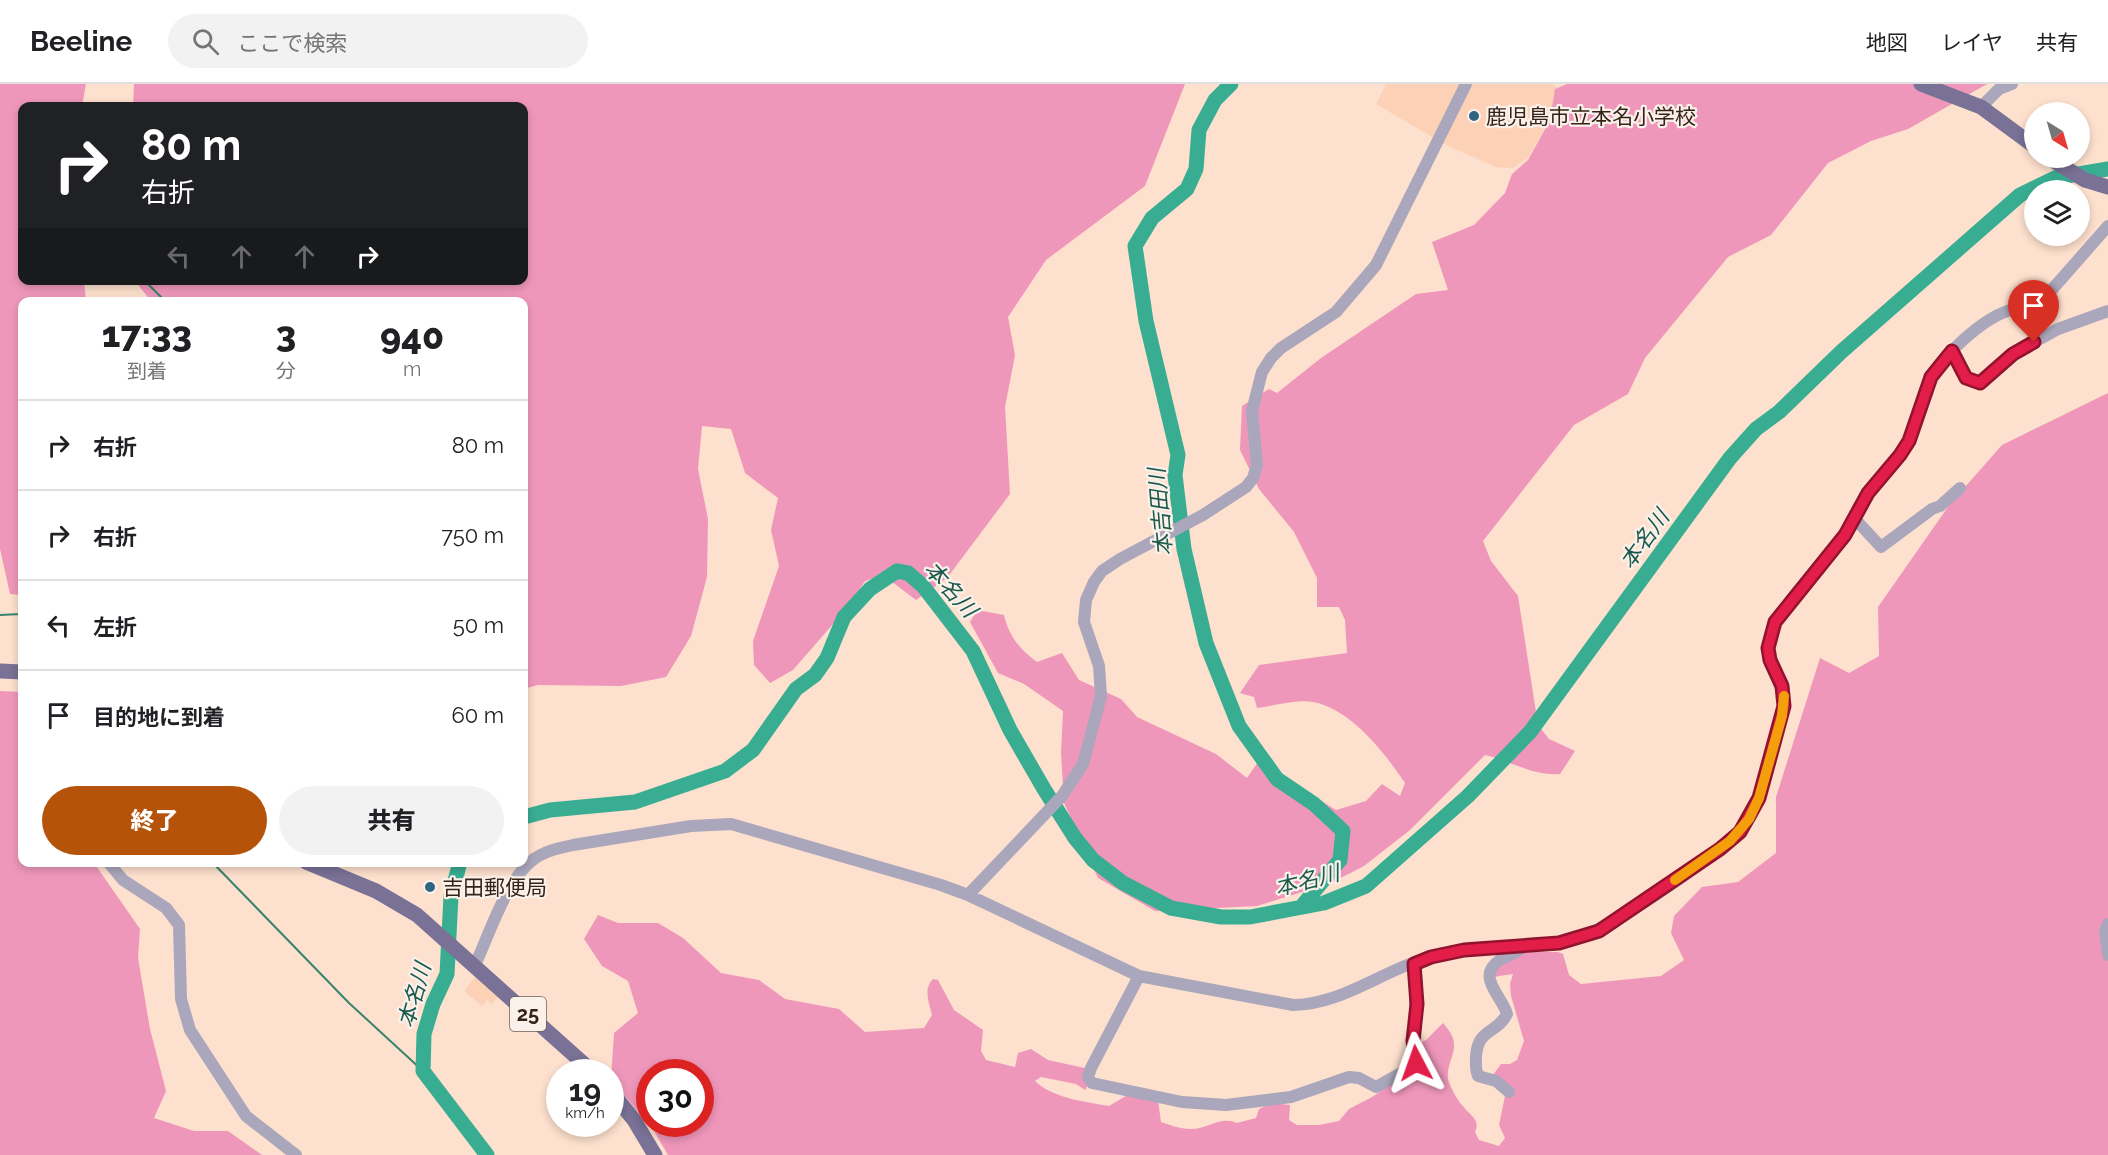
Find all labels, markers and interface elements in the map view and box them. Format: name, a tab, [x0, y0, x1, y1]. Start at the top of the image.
search box	[168, 14, 588, 68]
text: Beeline	[30, 25, 132, 58]
icon: search	[189, 25, 222, 58]
text: ここで検索	[237, 30, 347, 56]
text: 地図	[1866, 30, 1908, 55]
text: レイヤ	[1941, 30, 2003, 55]
text: 共有	[2036, 30, 2078, 55]
north arrow	[2024, 102, 2090, 168]
map controls	[2024, 102, 2090, 246]
place label: 鹿児島市立本名小学校	[1486, 104, 1696, 129]
marker: 鹿児島市立本名小学校	[1467, 109, 1481, 123]
text: 80 m	[141, 121, 241, 170]
icon: right	[42, 126, 120, 204]
text: 右折	[141, 177, 195, 208]
button: layers	[2024, 180, 2090, 246]
icon: left	[162, 240, 195, 273]
icon: ahead	[225, 240, 258, 273]
icon: ahead	[288, 240, 321, 273]
icon: right	[351, 240, 384, 273]
pin	[2008, 280, 2059, 342]
icon: arrive	[2017, 289, 2050, 322]
text: 17:33	[102, 313, 192, 355]
text: 3	[276, 313, 296, 355]
text: 940	[380, 315, 444, 357]
text: m	[403, 357, 421, 381]
text: 到着	[127, 359, 167, 383]
text: 分	[276, 359, 296, 383]
icon: right	[42, 429, 75, 462]
text: 80 m	[452, 432, 504, 458]
text: 右折	[93, 434, 137, 460]
water label: 本吉田川	[1143, 465, 1177, 557]
water label: 本名川	[1614, 503, 1675, 573]
icon: right	[42, 519, 75, 552]
text: 750 m	[441, 522, 504, 548]
text: 右折	[93, 524, 137, 550]
water label: 本名川	[919, 556, 984, 624]
icon: left	[42, 609, 75, 642]
text: 50 m	[453, 612, 504, 638]
text: 左折	[93, 614, 137, 640]
icon: arrive	[42, 699, 75, 732]
text: 60 m	[451, 702, 504, 728]
text: 目的地に到着	[93, 704, 225, 730]
button: 終了	[42, 786, 267, 855]
button: 共有	[279, 786, 504, 855]
water label: 本名川	[1272, 859, 1344, 901]
place label: 吉田郵便局	[442, 875, 547, 900]
marker: 吉田郵便局	[423, 880, 437, 894]
water label: 本名川	[392, 958, 436, 1030]
road number: 25	[510, 997, 546, 1031]
position arrow	[1384, 1031, 1448, 1095]
speed limit sign: 30	[636, 1059, 714, 1137]
text: 19	[569, 1073, 601, 1108]
text: km/h	[565, 1104, 605, 1122]

